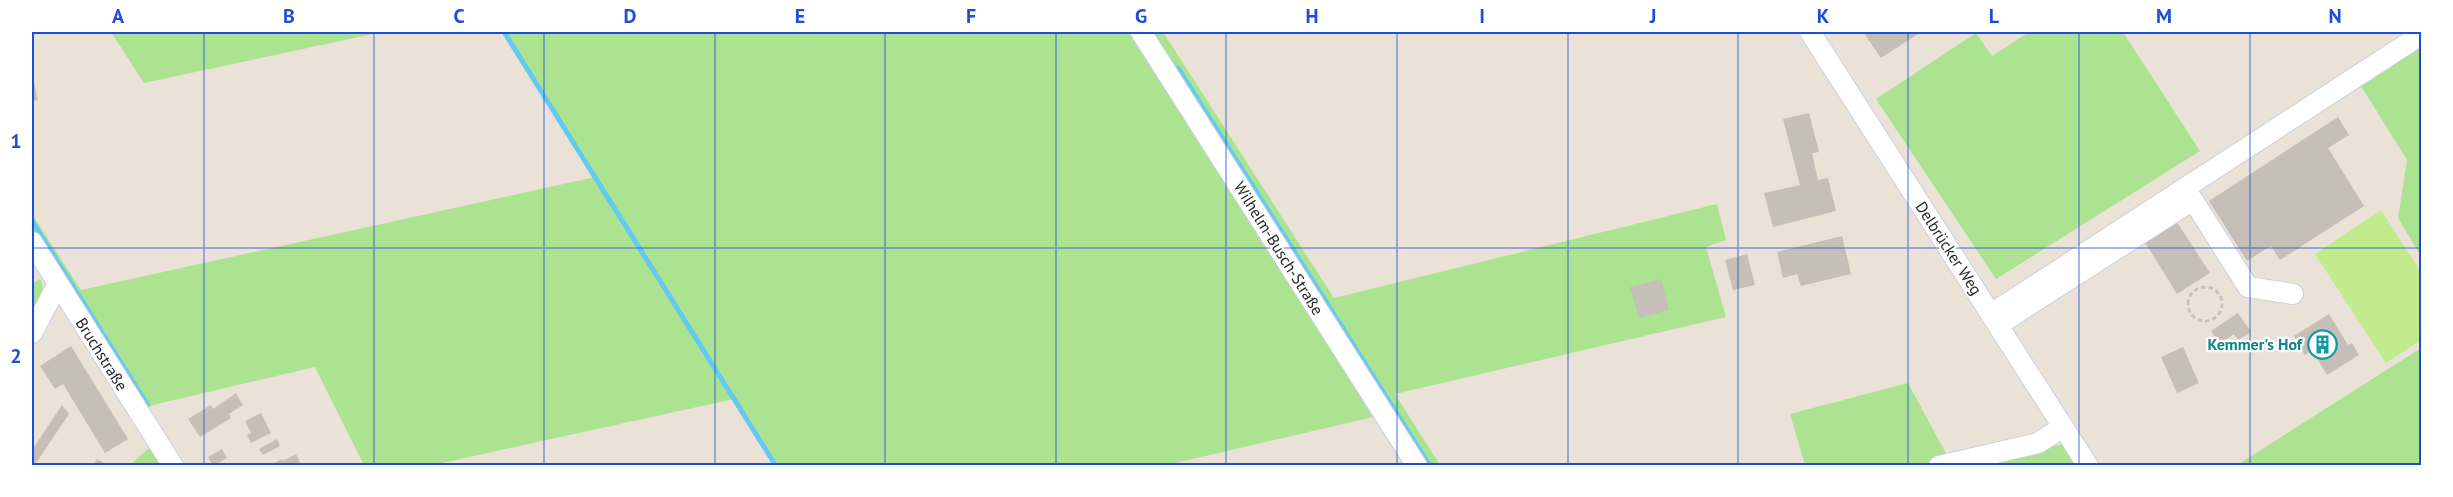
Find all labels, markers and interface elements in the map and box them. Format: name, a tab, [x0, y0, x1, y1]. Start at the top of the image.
text: A	[112, 3, 125, 29]
text: B	[283, 3, 295, 29]
text: C	[453, 3, 465, 29]
text: D	[624, 3, 637, 29]
text: E	[795, 3, 805, 29]
text: F	[966, 3, 976, 29]
text: G	[1135, 3, 1147, 29]
text: H	[1305, 3, 1319, 29]
text: I	[1479, 3, 1485, 29]
text: J	[1649, 3, 1656, 29]
text: K	[1817, 3, 1830, 29]
text: L	[1989, 3, 2000, 29]
text: M	[2156, 3, 2172, 29]
text: N	[2328, 3, 2342, 29]
text: 1	[10, 128, 22, 154]
street label: Wilhelm-Busch-Straße	[1230, 177, 1328, 319]
street label: Delbrücker Weg	[1911, 198, 1987, 298]
street label: Bruchstraße	[72, 314, 132, 394]
building icon: Kemmer's Hof	[2307, 328, 2339, 360]
place label: Kemmer's Hof	[2208, 334, 2303, 354]
text: 2	[10, 343, 22, 369]

